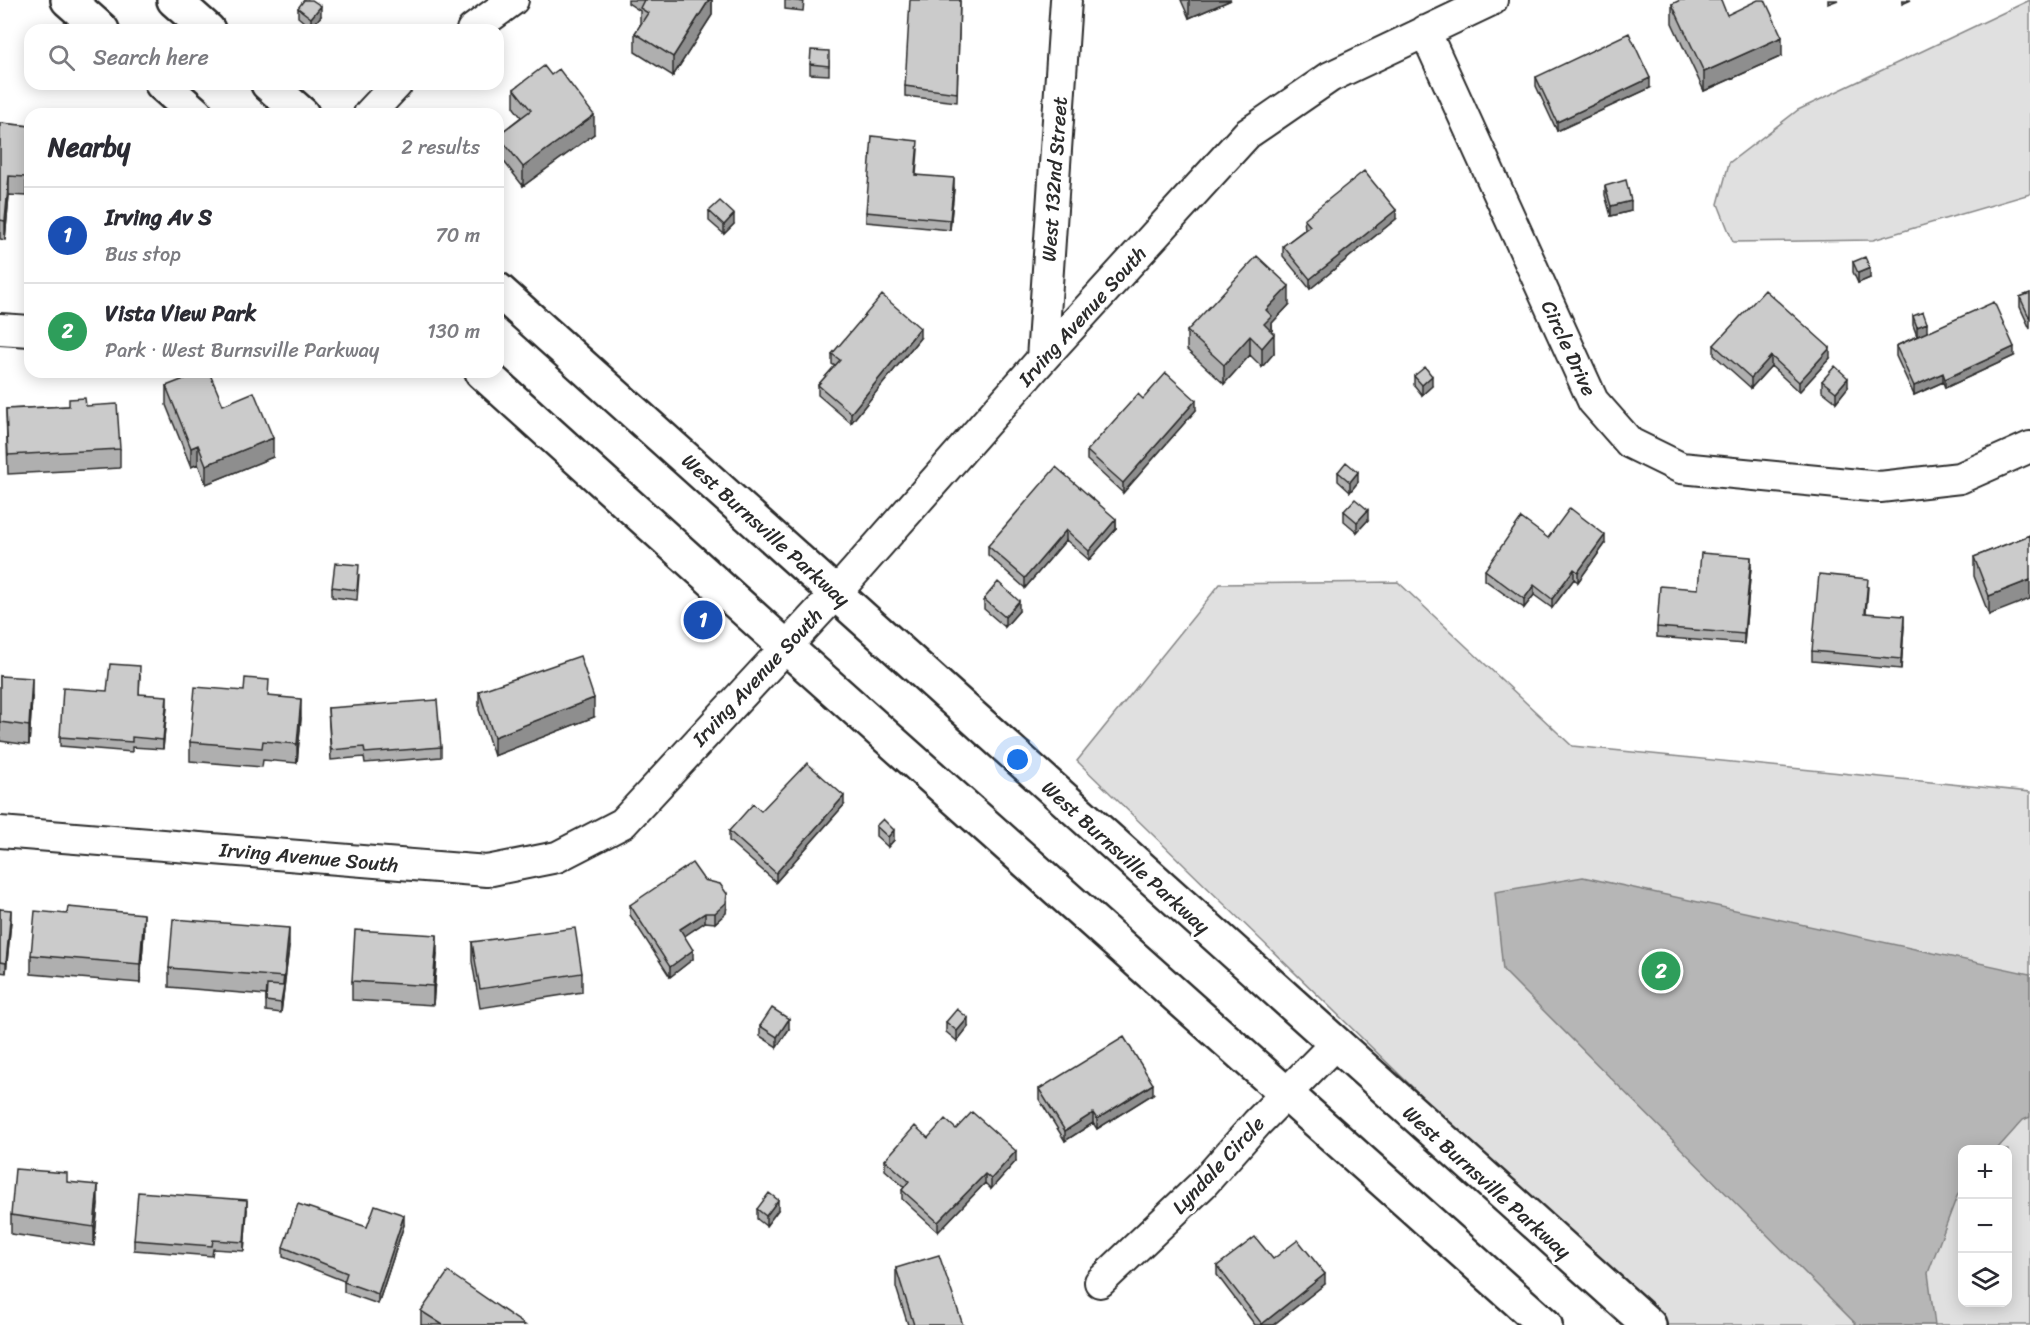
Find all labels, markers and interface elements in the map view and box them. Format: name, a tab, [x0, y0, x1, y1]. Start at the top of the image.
search box	[24, 24, 504, 90]
text: Search here	[93, 38, 209, 77]
icon: search	[45, 41, 78, 74]
street label: West 132nd Street	[1031, 95, 1078, 263]
text: Nearby	[48, 124, 130, 170]
text: 2 results	[401, 130, 480, 165]
text: Irving Av S	[105, 198, 212, 237]
text: 1	[63, 218, 72, 253]
text: 70 m	[435, 218, 480, 253]
text: Bus stop	[105, 237, 181, 272]
street label: Irving Avenue South	[1009, 238, 1155, 395]
text: Vista View Park	[105, 294, 256, 333]
street label: Circle Drive	[1531, 294, 1606, 402]
text: 2	[62, 314, 73, 349]
text: 130 m	[427, 314, 480, 349]
text: Park · West Burnsville Parkway	[105, 333, 379, 368]
street label: West Burnsville Parkway	[673, 445, 859, 617]
pin: 1	[684, 598, 722, 642]
street label: Irving Avenue South	[683, 600, 831, 756]
your location	[1003, 745, 1032, 774]
street label: West Burnsville Parkway	[1033, 772, 1219, 944]
street label: Irving Avenue South	[217, 832, 400, 883]
pin: 2	[1642, 948, 1680, 994]
street label: West Burnsville Parkway	[1394, 1097, 1580, 1269]
street label: Lyndale Circle	[1163, 1108, 1274, 1223]
map controls	[1958, 1145, 2012, 1307]
button: +	[1958, 1145, 2012, 1199]
button: −	[1958, 1199, 2012, 1253]
button: layers	[1958, 1253, 2012, 1307]

